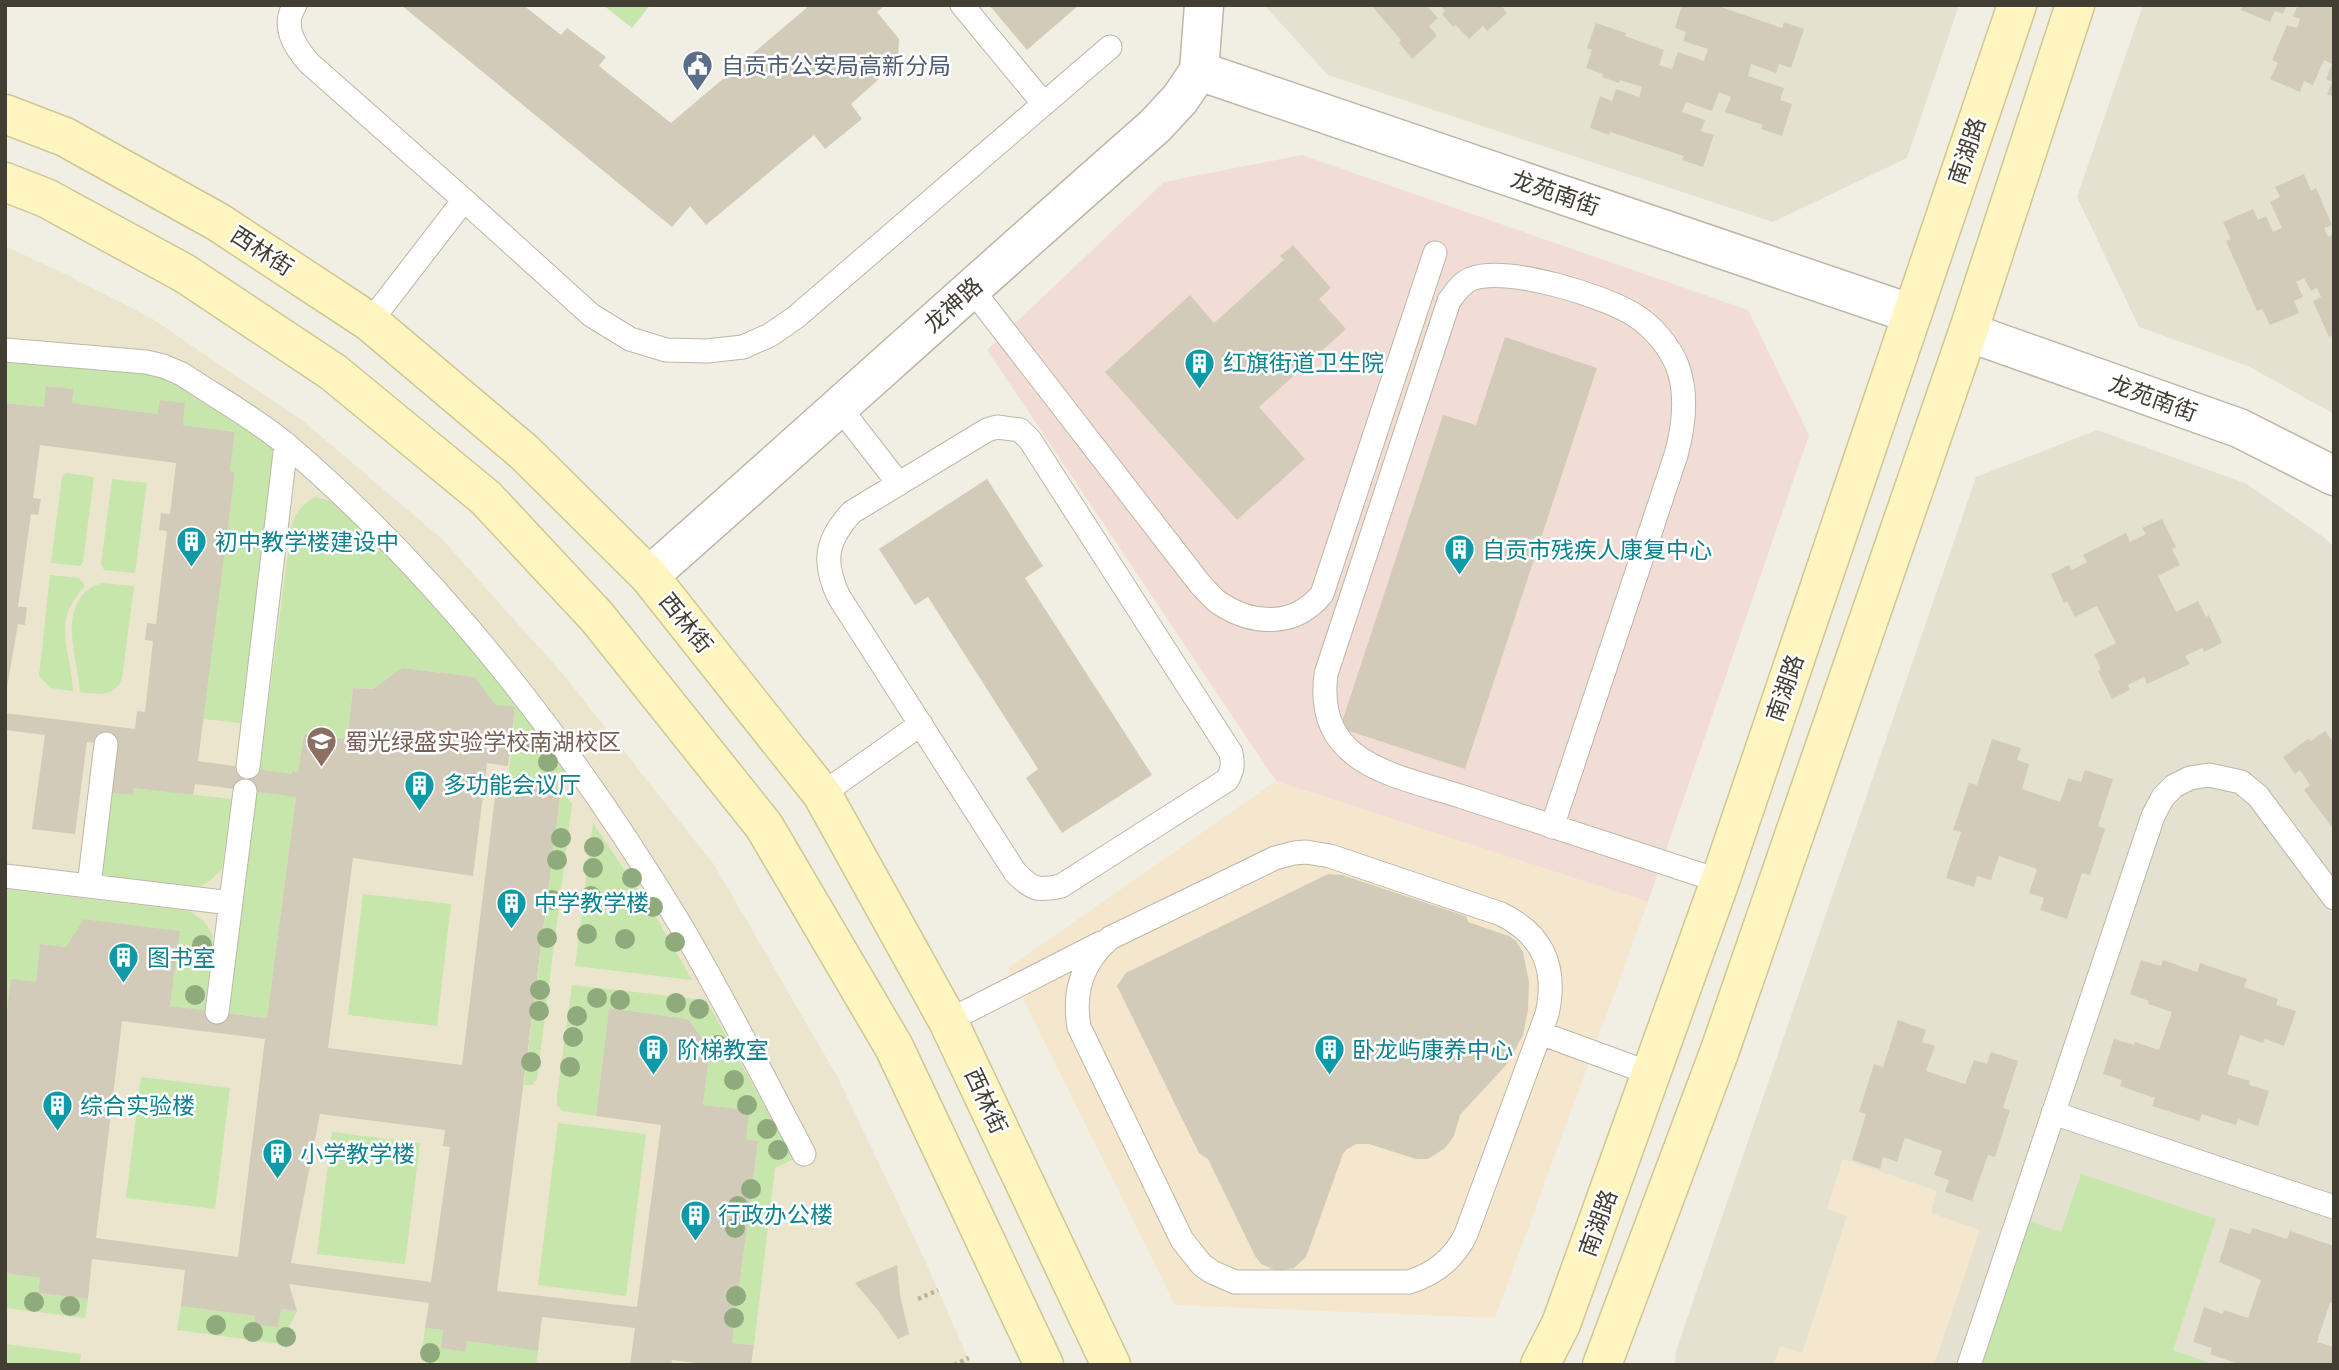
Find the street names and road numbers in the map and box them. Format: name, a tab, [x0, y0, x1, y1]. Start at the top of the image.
street label: 南湖路	[1943, 114, 1991, 188]
street label: 龙苑南街	[1507, 166, 1603, 220]
street label: 西林街	[226, 221, 298, 281]
street label: 龙神路	[919, 272, 987, 338]
street label: 龙苑南街	[2105, 370, 2201, 426]
street label: 西林街	[654, 588, 718, 658]
street label: 南湖路	[1761, 651, 1809, 725]
street label: 西林街	[960, 1064, 1012, 1138]
street label: 南湖路	[1574, 1186, 1622, 1260]

